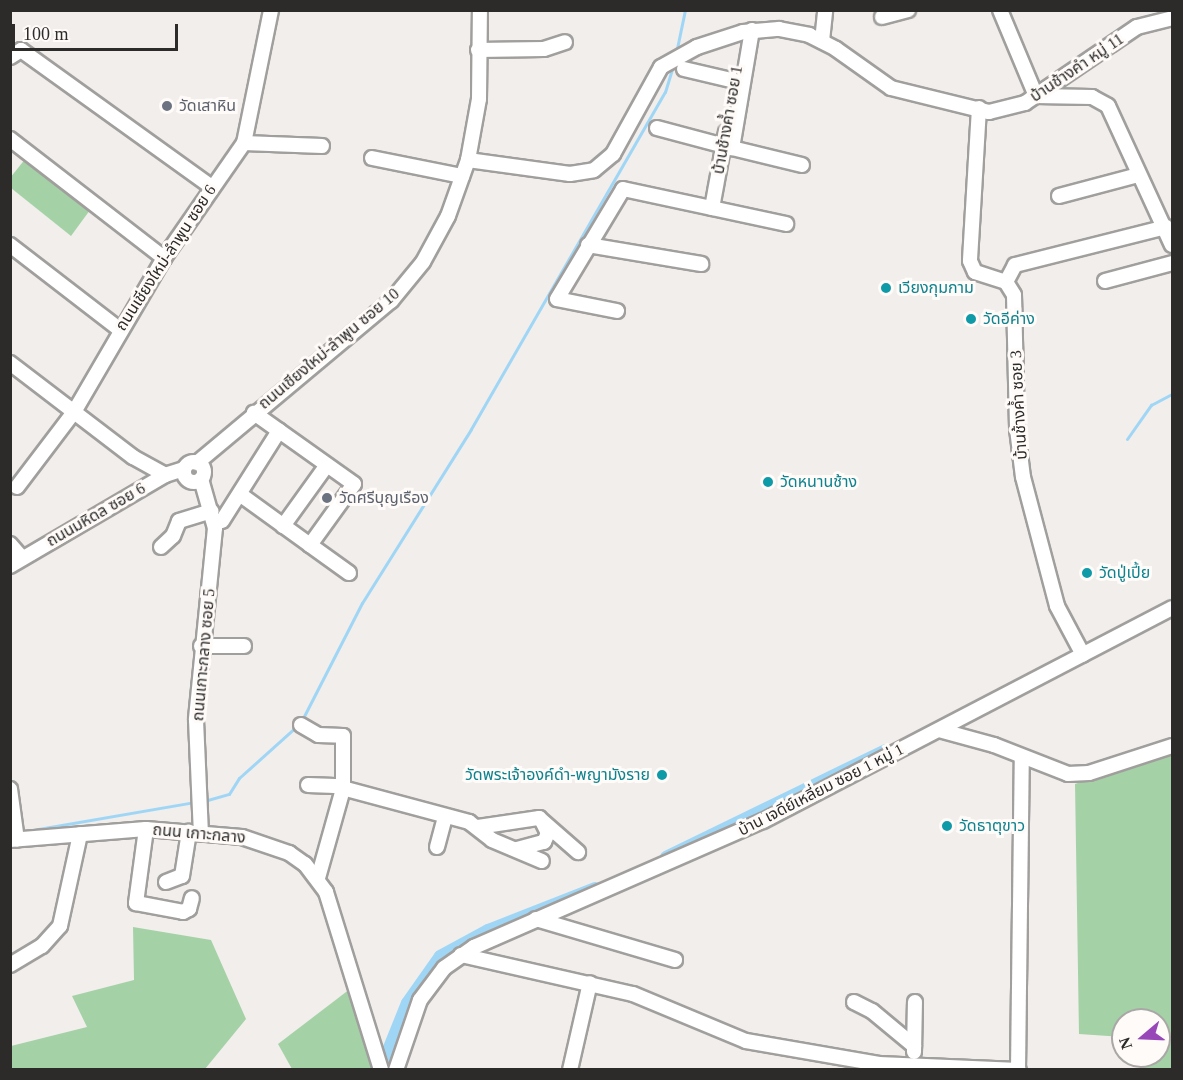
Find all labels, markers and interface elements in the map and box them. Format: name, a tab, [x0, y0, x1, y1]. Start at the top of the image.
scale bar	[15, 12, 182, 50]
text: 100 m	[23, 24, 69, 44]
street label: บ้านช้างคำ หมู่ 11	[1027, 30, 1127, 106]
street label: บ้านช้างค้ำ ซอย 1	[709, 64, 747, 176]
place label: วัดเสาหิน	[179, 96, 236, 116]
marker: วัดเสาหิน	[160, 99, 174, 113]
street label: ถนนเชียงใหม่-ลำพูน ซอย 6	[112, 181, 220, 335]
place label: เวียงกุมกาม	[898, 278, 974, 298]
marker: เวียงกุมกาม	[879, 281, 893, 295]
street label: ถนนเชียงใหม่-ลำพูน ซอย 10	[255, 284, 403, 414]
place label: วัดอีค่าง	[983, 309, 1035, 329]
marker: วัดอีค่าง	[964, 312, 978, 326]
street label: บ้านช้างค้ำ ซอย 3	[1007, 350, 1031, 460]
place label: วัดหนานช้าง	[780, 472, 857, 492]
marker: วัดหนานช้าง	[761, 475, 775, 489]
street label: ถนนมหิดล ซอย 6	[43, 479, 149, 551]
place label: วัดศรีบุญเรือง	[339, 488, 429, 508]
marker: วัดศรีบุญเรือง	[320, 491, 334, 505]
place label: วัดปู่เปี้ย	[1099, 563, 1150, 583]
marker: วัดปู่เปี้ย	[1080, 566, 1094, 580]
street label: ถนนเกาะกลาง ซอย 5	[189, 588, 219, 722]
street label: บ้าน เจดีย์เหลี่ยม ซอย 1 หมู่ 1	[735, 740, 907, 840]
place label: วัดพระเจ้าองค์ดำ-พญามังราย	[465, 765, 650, 785]
marker: วัดพระเจ้าองค์ดำ-พญามังราย	[655, 768, 669, 782]
place label: วัดธาตุขาว	[959, 816, 1025, 836]
marker: วัดธาตุขาว	[940, 819, 954, 833]
street label: ถนน เกาะกลาง	[152, 820, 246, 848]
north arrow	[1111, 1008, 1171, 1068]
text: N	[1115, 1035, 1135, 1052]

